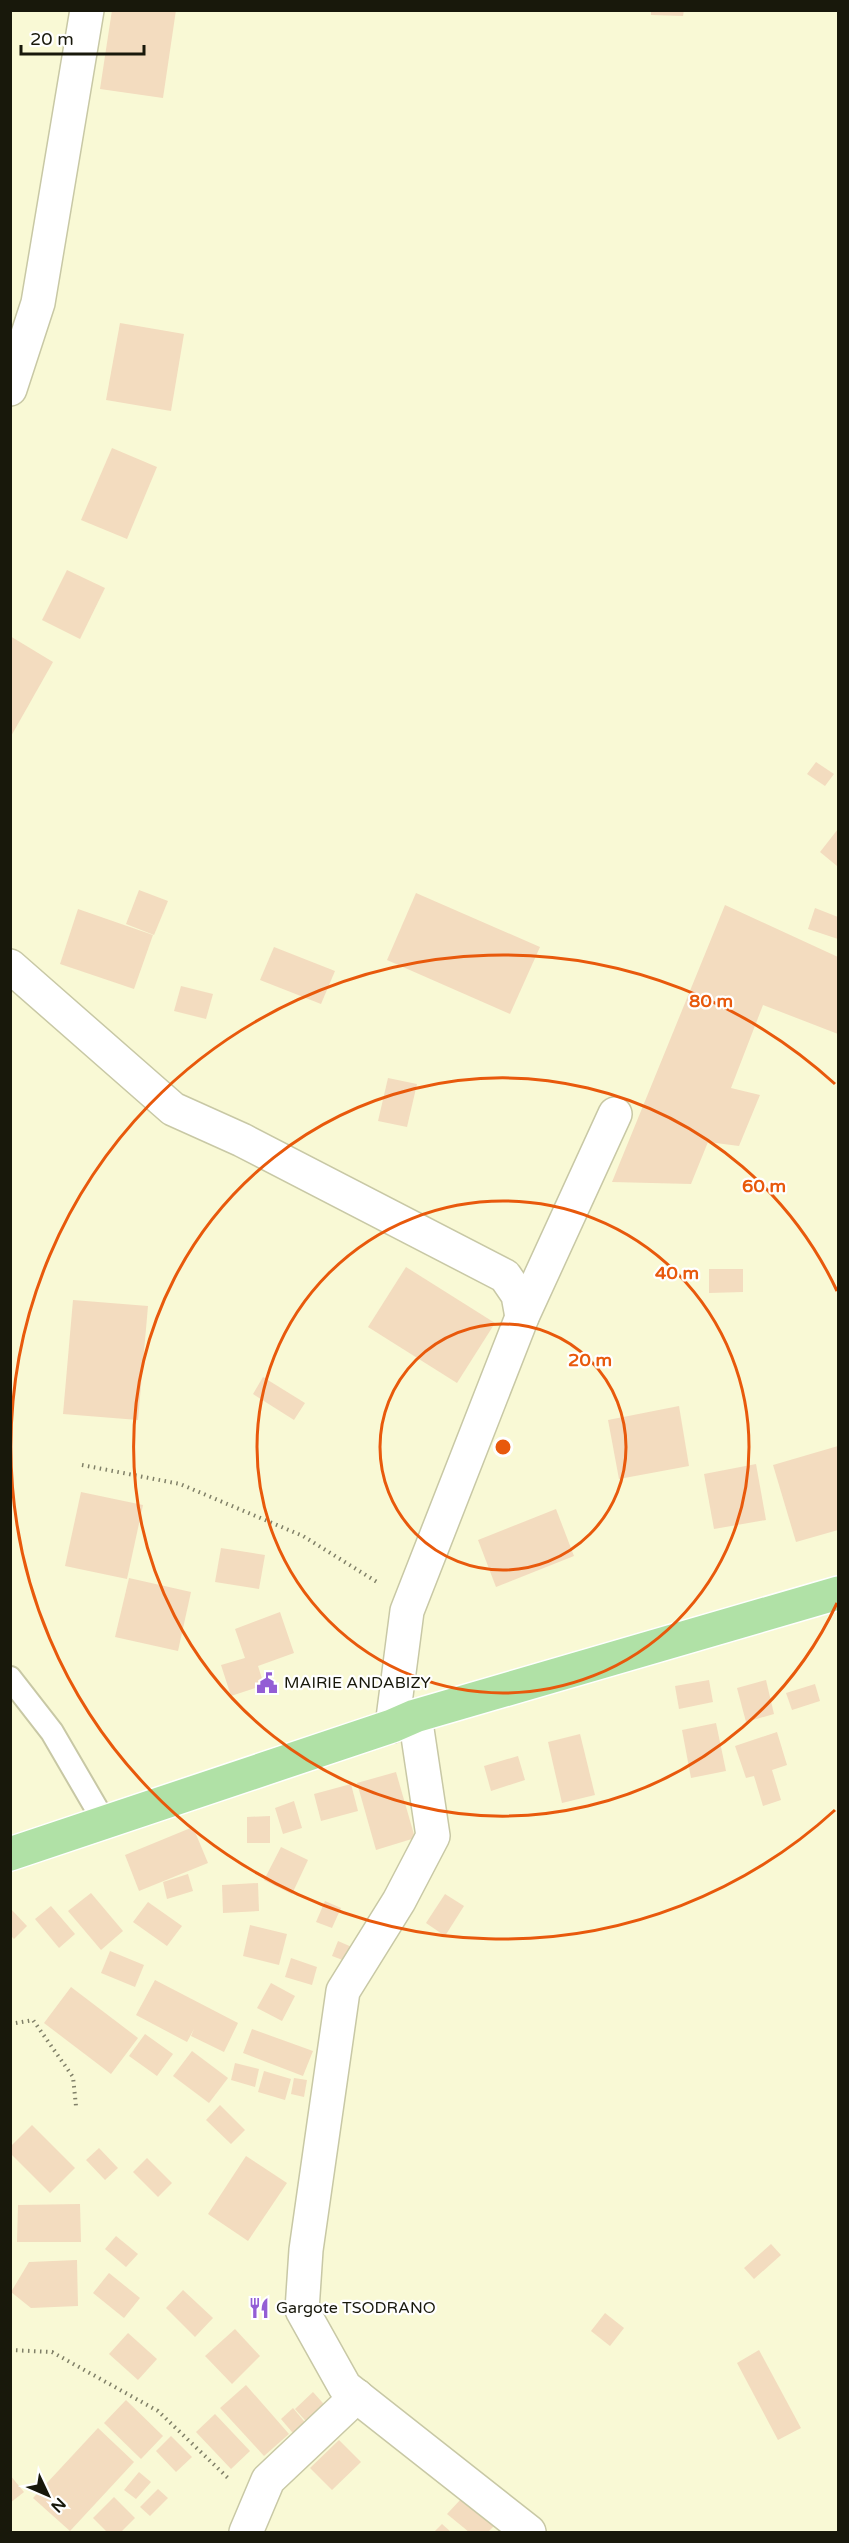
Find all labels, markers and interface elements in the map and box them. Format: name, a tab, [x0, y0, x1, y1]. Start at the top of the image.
scale bar	[21, 18, 144, 56]
text: 20 m	[30, 28, 74, 50]
text: 80 m	[689, 990, 733, 1012]
text: 60 m	[742, 1175, 786, 1197]
text: 40 m	[655, 1262, 699, 1284]
text: 20 m	[568, 1349, 612, 1371]
centre of rings	[493, 1437, 513, 1457]
public building icon: MAIRIE ANDABIZY	[255, 1671, 279, 1695]
place label: MAIRIE ANDABIZY	[284, 1673, 431, 1693]
restaurant icon: Gargote TSODRANO	[247, 2296, 271, 2320]
place label: Gargote TSODRANO	[276, 2298, 436, 2318]
north arrow	[18, 2465, 78, 2525]
text: N	[46, 2493, 70, 2516]

